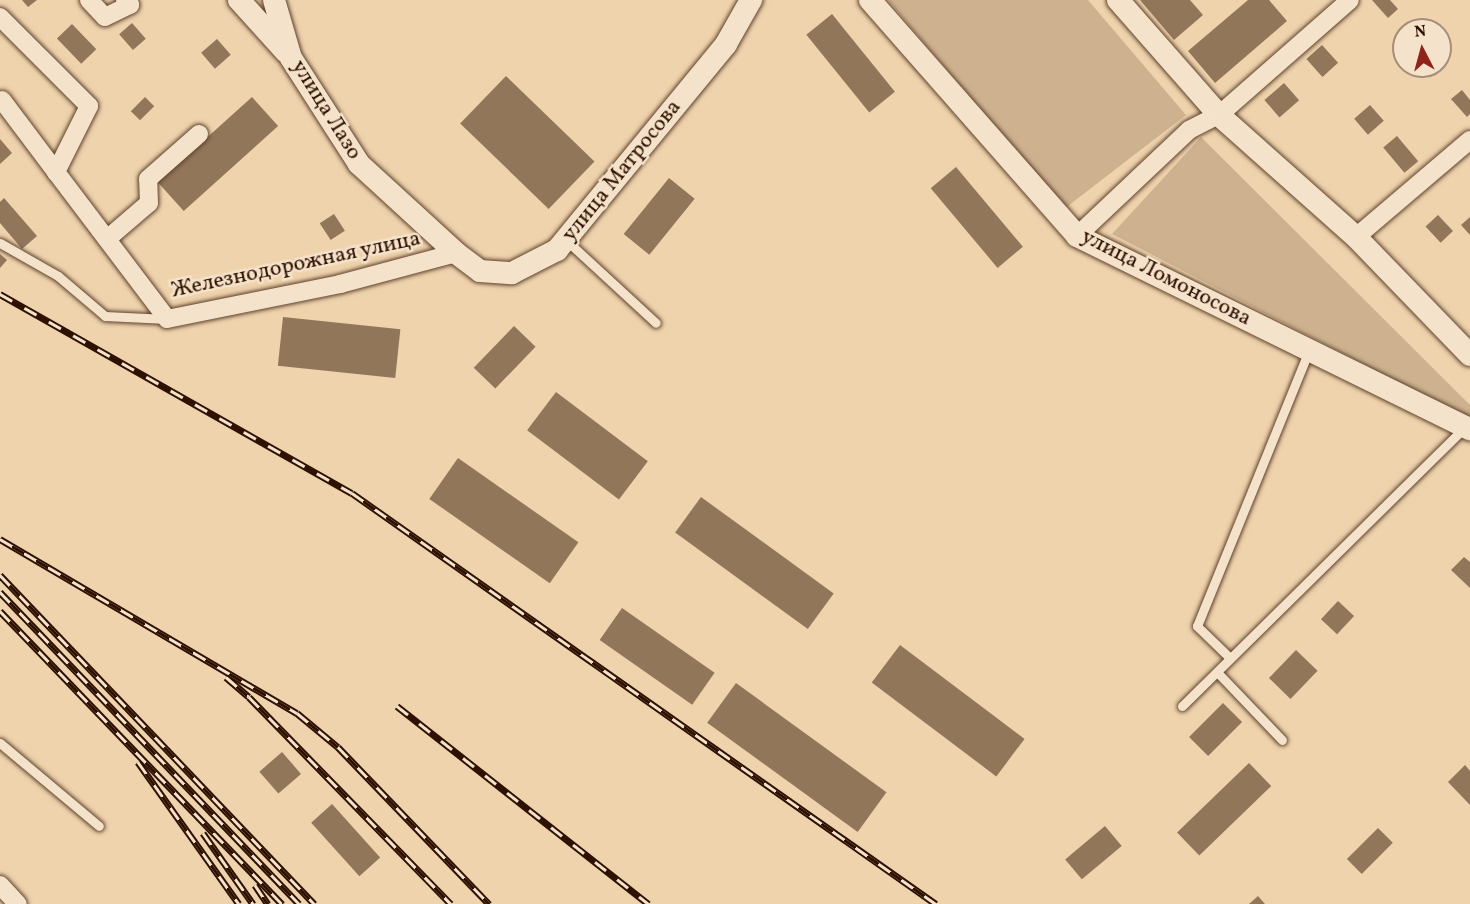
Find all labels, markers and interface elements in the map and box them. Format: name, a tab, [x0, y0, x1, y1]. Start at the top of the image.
north arrow	[1392, 18, 1452, 78]
text: N	[1413, 21, 1427, 44]
street label: улица Лазо	[285, 55, 367, 165]
street label: улица Матросова	[557, 95, 687, 247]
street label: улица Ломоносова	[1077, 224, 1255, 332]
street label: Железнодорожная улица	[169, 226, 423, 304]

